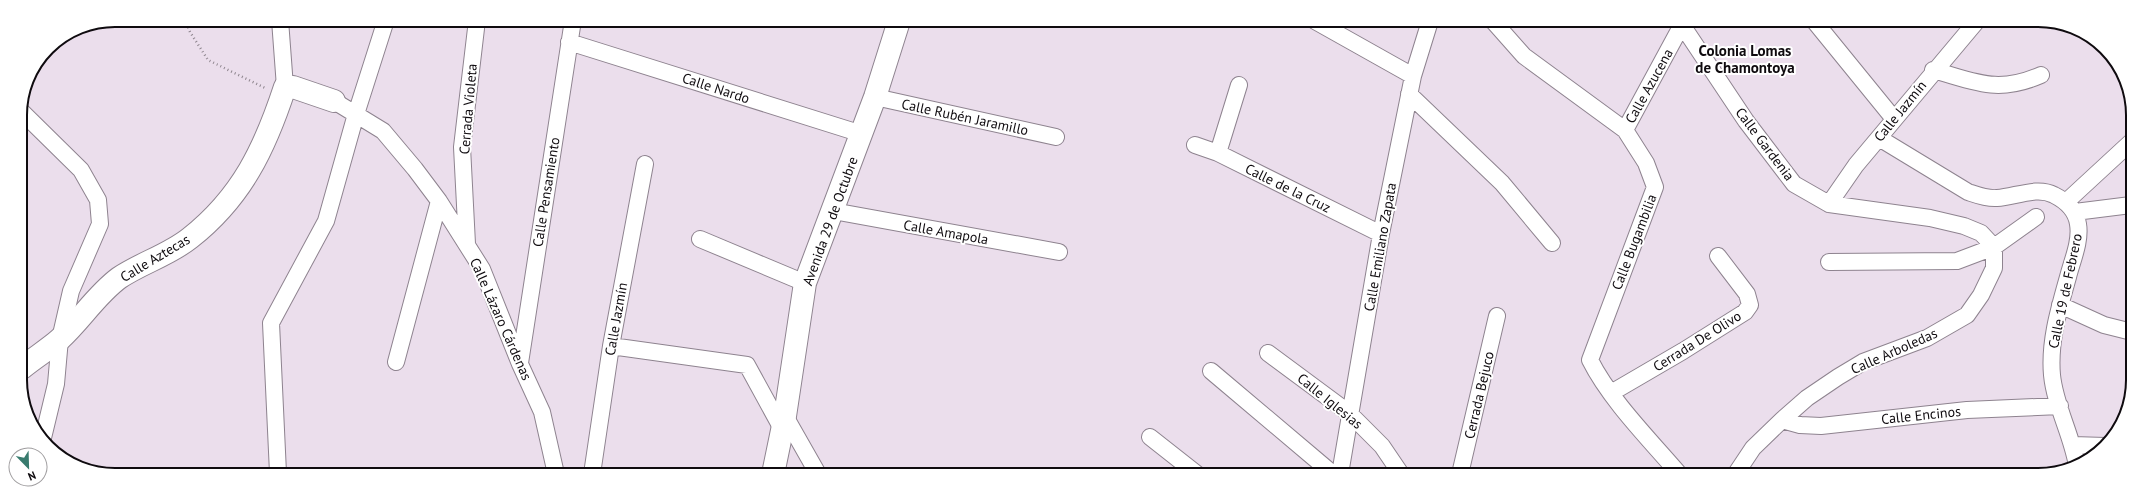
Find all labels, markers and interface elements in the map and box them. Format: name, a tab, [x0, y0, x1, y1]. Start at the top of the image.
district label: Colonia Lomas de Chamontoya	[1695, 41, 1795, 77]
street label: Calle Azucena	[1621, 45, 1677, 127]
street label: Cerrada Violeta	[455, 63, 481, 155]
street label: Calle Nardo	[680, 69, 752, 107]
street label: Calle Jazmín	[1870, 77, 1930, 145]
street label: Calle Rubén Jaramillo	[900, 95, 1030, 139]
street label: Calle Gardenia	[1732, 104, 1798, 184]
street label: Calle Pensamiento	[528, 136, 564, 248]
street label: Avenida 29 de Octubre	[798, 154, 862, 288]
street label: Calle de la Cruz	[1242, 159, 1334, 217]
street label: Calle Emiliano Zapata	[1360, 181, 1400, 313]
street label: Calle Bugambilia	[1607, 191, 1661, 293]
street label: Calle Amapola	[902, 216, 990, 248]
street label: Calle Aztecas	[117, 230, 193, 286]
street label: Calle 19 de Febrero	[2044, 232, 2086, 350]
street label: Calle Lázaro Cárdenas	[466, 255, 536, 383]
street label: Calle Jazmín	[601, 281, 631, 357]
street label: Cerrada De Olivo	[1649, 307, 1745, 375]
street label: Calle Arboledas	[1848, 324, 1940, 378]
street label: Cerrada Bejuco	[1460, 349, 1498, 441]
street label: Calle Iglesias	[1294, 369, 1366, 433]
street label: Calle Encinos	[1880, 402, 1962, 428]
north arrow	[8, 447, 48, 487]
text: N	[26, 468, 38, 484]

